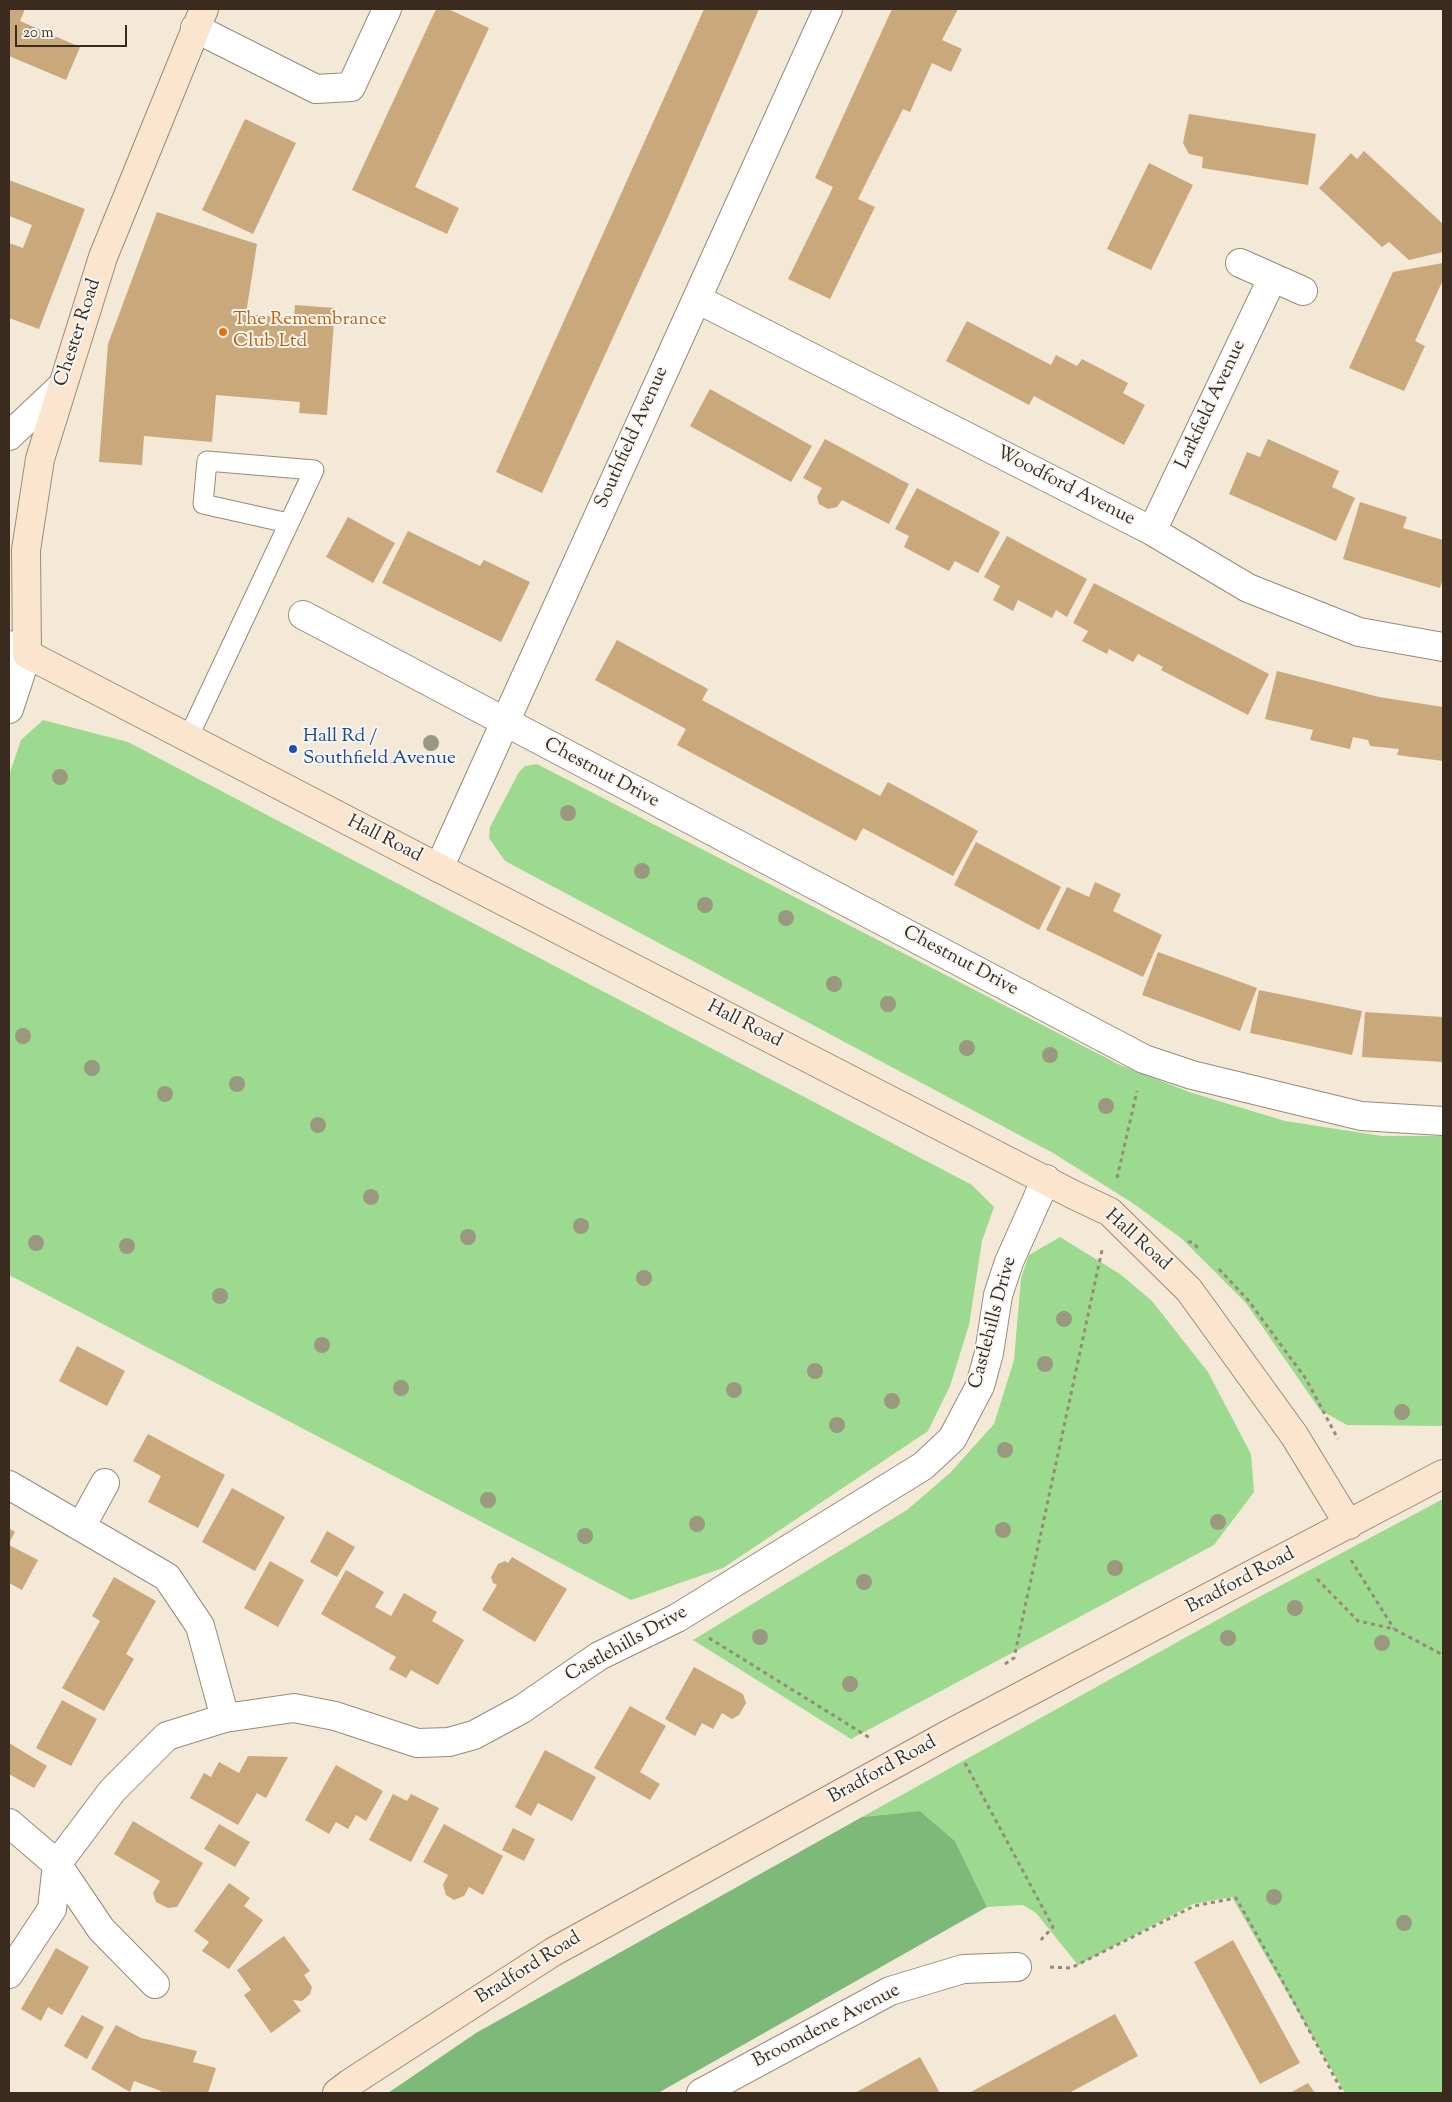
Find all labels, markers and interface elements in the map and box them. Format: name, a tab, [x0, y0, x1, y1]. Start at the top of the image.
scale bar	[18, 15, 130, 47]
text: 20 m	[23, 23, 54, 44]
street label: Chester Road	[51, 276, 107, 390]
place label: The Remembrance Club Ltd	[233, 310, 387, 354]
marker: The Remembrance Club Ltd	[217, 326, 229, 338]
street label: Larkfield Avenue	[1172, 337, 1252, 473]
street label: Southfield Avenue	[592, 364, 674, 512]
street label: Woodford Avenue	[992, 442, 1138, 532]
place label: Hall Rd / Southfield Avenue	[303, 727, 456, 771]
street label: Chestnut Drive	[539, 734, 663, 814]
marker: Hall Rd / Southfield Avenue	[287, 743, 299, 755]
street label: Hall Road	[343, 811, 425, 869]
street label: Chestnut Drive	[898, 922, 1022, 1002]
street label: Hall Road	[703, 996, 785, 1054]
street label: Hall Road	[1099, 1205, 1175, 1277]
street label: Castlehills Drive	[965, 1254, 1023, 1392]
street label: Bradford Road	[1183, 1544, 1299, 1620]
street label: Castlehills Drive	[562, 1602, 692, 1688]
street label: Bradford Road	[825, 1732, 941, 1810]
street label: Bradford Road	[472, 1928, 586, 2010]
street label: Broomdene Avenue	[750, 1980, 904, 2074]

